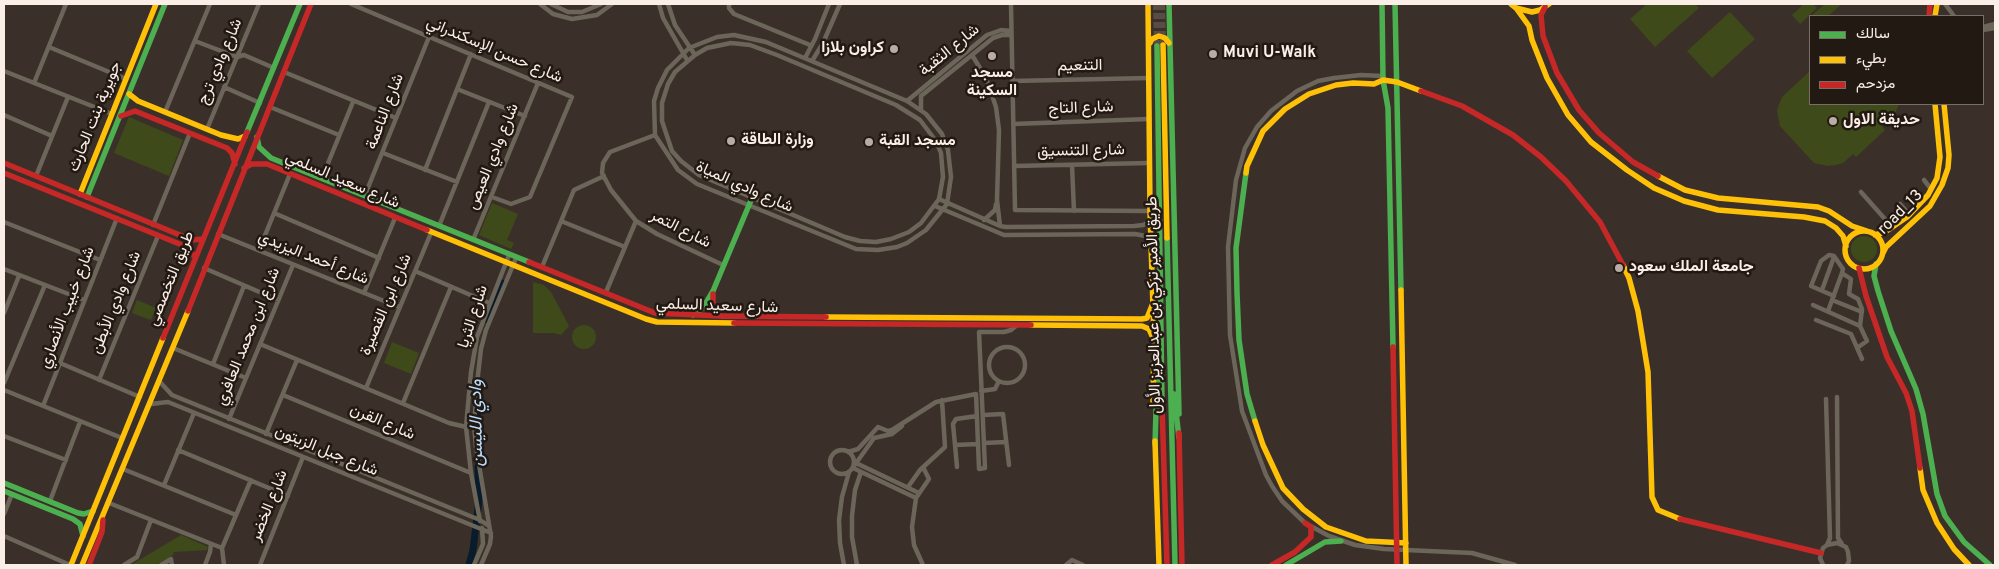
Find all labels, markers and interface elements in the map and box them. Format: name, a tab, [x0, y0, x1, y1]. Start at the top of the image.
street label: شارع حسن الإسكندراني	[423, 14, 565, 88]
legend	[1809, 15, 1984, 105]
street label: شارع وادي ترج	[194, 16, 248, 108]
street label: شارع الثقبة	[916, 21, 984, 81]
text: سالك	[1856, 25, 1890, 44]
place label: كراون بلازا	[821, 39, 884, 59]
marker: كراون بلازا	[888, 43, 900, 55]
place label: Muvi U-Walk	[1223, 44, 1316, 64]
marker: Muvi U-Walk	[1207, 48, 1219, 60]
marker: مسجد السكينة	[986, 50, 998, 62]
text: بطيء	[1856, 50, 1886, 69]
street label: التنعيم	[1057, 57, 1103, 77]
street label: جويرية بنت الحارث	[65, 59, 127, 175]
place label: مسجد السكينة	[967, 64, 1017, 102]
street label: شارع الناعمة	[363, 71, 409, 153]
text: مزدحم	[1856, 75, 1895, 94]
street label: شارع التاج	[1048, 98, 1114, 120]
street label: شارع وادي العيص	[464, 101, 524, 213]
place label: حديقة الاول	[1843, 111, 1920, 131]
marker: حديقة الاول	[1827, 115, 1839, 127]
place label: وزارة الطاقة	[741, 131, 814, 151]
place label: مسجد القبة	[879, 132, 956, 152]
marker: وزارة الطاقة	[725, 135, 737, 147]
marker: مسجد القبة	[863, 136, 875, 148]
street label: شارع التنسيق	[1037, 142, 1125, 162]
street label: شارع سعيد السلمي	[282, 148, 402, 214]
street label: شارع وادي المياة	[692, 158, 796, 218]
street label: road_13	[1874, 186, 1928, 240]
street label: طريق الأمير تركي بن عبدالعزيز الأول	[1144, 196, 1166, 414]
street label: شارع التمر	[647, 207, 713, 253]
street label: شارع أحمد اليزيدي	[255, 228, 371, 290]
street label: طريق التخصصي	[144, 229, 200, 329]
street label: شارع خبيب الأنصاري	[36, 244, 100, 372]
street label: شارع وادي الأبطن	[88, 249, 146, 357]
street label: شارع ابن القصيرة	[357, 251, 417, 359]
place label: جامعة الملك سعود	[1629, 258, 1754, 278]
marker: جامعة الملك سعود	[1613, 262, 1625, 274]
street label: شارع ابن محمد العافري	[213, 265, 285, 409]
street label: شارع الثريا	[455, 283, 493, 351]
street label: شارع سعيد السلمي	[655, 295, 779, 319]
water label: وادي الليسن	[466, 379, 490, 467]
street label: شارع القرن	[347, 401, 417, 445]
street label: شارع جبل الزيتون	[271, 423, 381, 481]
street label: شارع الخضر	[247, 468, 293, 544]

